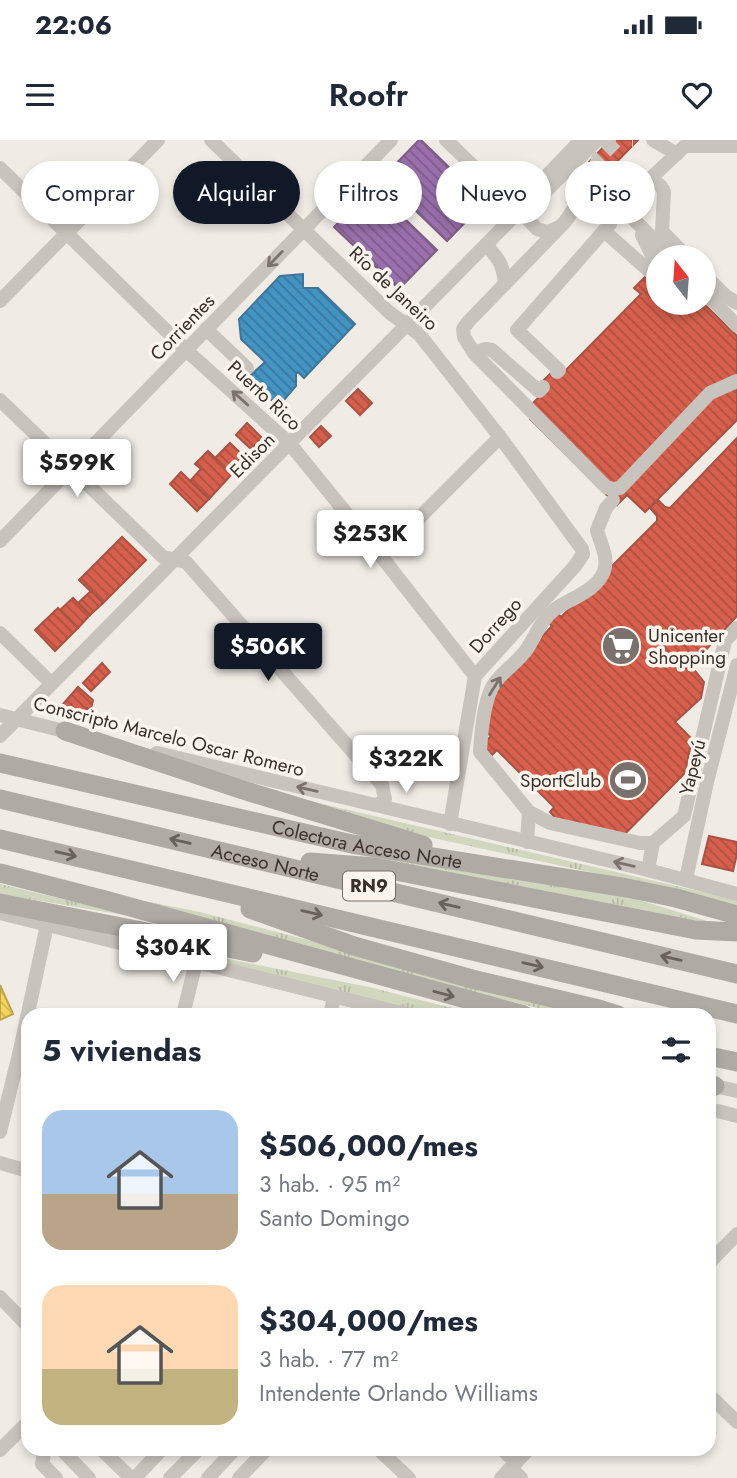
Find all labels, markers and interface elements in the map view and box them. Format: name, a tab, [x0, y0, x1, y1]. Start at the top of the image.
text: 22:06	[35, 6, 112, 44]
text: Roofr	[329, 72, 408, 118]
icon: menu	[21, 76, 59, 114]
icon: heart	[678, 76, 716, 114]
chip: Comprar	[21, 161, 159, 224]
chip: Alquilar	[173, 161, 300, 224]
chip: Filtros	[314, 161, 422, 224]
chip: Nuevo	[436, 161, 551, 224]
chip: Piso	[565, 161, 655, 224]
street label: Río de Janeiro	[343, 240, 444, 337]
north arrow	[646, 245, 716, 315]
map controls	[646, 245, 716, 315]
one-way arrow	[266, 250, 283, 267]
street label: Corrientes	[144, 288, 221, 367]
street label: Puerto Rico	[222, 354, 308, 437]
one-way arrow	[231, 390, 249, 406]
street label: Edison	[224, 427, 281, 484]
pin: $599K	[28, 440, 126, 499]
text: $599K	[39, 445, 115, 479]
pin: $253K	[321, 510, 419, 570]
text: $253K	[333, 516, 407, 550]
street label: Dorrego	[463, 591, 528, 659]
place label: Unicenter Shopping	[648, 622, 726, 671]
pin: $506K	[219, 624, 317, 683]
supermarket icon: Unicenter Shopping	[600, 625, 642, 667]
text: $506K	[230, 629, 306, 663]
one-way arrow	[489, 677, 503, 697]
street label: Conscripto Marcelo Oscar Romero	[31, 690, 307, 783]
pin: $322K	[357, 736, 455, 795]
street label: Yapeyú	[673, 736, 712, 798]
text: $322K	[369, 741, 443, 775]
sports icon: SportClub	[607, 759, 649, 801]
place label: SportClub	[520, 767, 601, 794]
one-way arrow	[296, 782, 319, 795]
street label: Colectora Acceso Norte	[269, 813, 464, 875]
one-way arrow	[169, 834, 192, 847]
street label: Acceso Norte	[209, 837, 322, 888]
one-way arrow	[54, 848, 77, 861]
one-way arrow	[613, 857, 635, 870]
road number: RN9	[343, 872, 395, 900]
one-way arrow	[438, 898, 461, 911]
one-way arrow	[300, 907, 322, 920]
pin: $304K	[124, 924, 222, 984]
text: $304K	[135, 930, 211, 964]
one-way arrow	[660, 951, 683, 964]
one-way arrow	[521, 959, 544, 972]
one-way arrow	[433, 988, 455, 1001]
text: 5 viviendas	[42, 1029, 201, 1072]
icon: filters	[657, 1031, 695, 1069]
text: $506,000/mes	[259, 1124, 478, 1167]
icon: home	[98, 1138, 182, 1222]
text: 3 hab. · 95 m²	[259, 1167, 400, 1201]
text: Santo Domingo	[259, 1201, 410, 1235]
text: $304,000/mes	[259, 1299, 478, 1342]
icon: home	[98, 1313, 182, 1397]
text: 3 hab. · 77 m²	[259, 1342, 398, 1376]
text: Intendente Orlando Williams	[259, 1376, 538, 1410]

